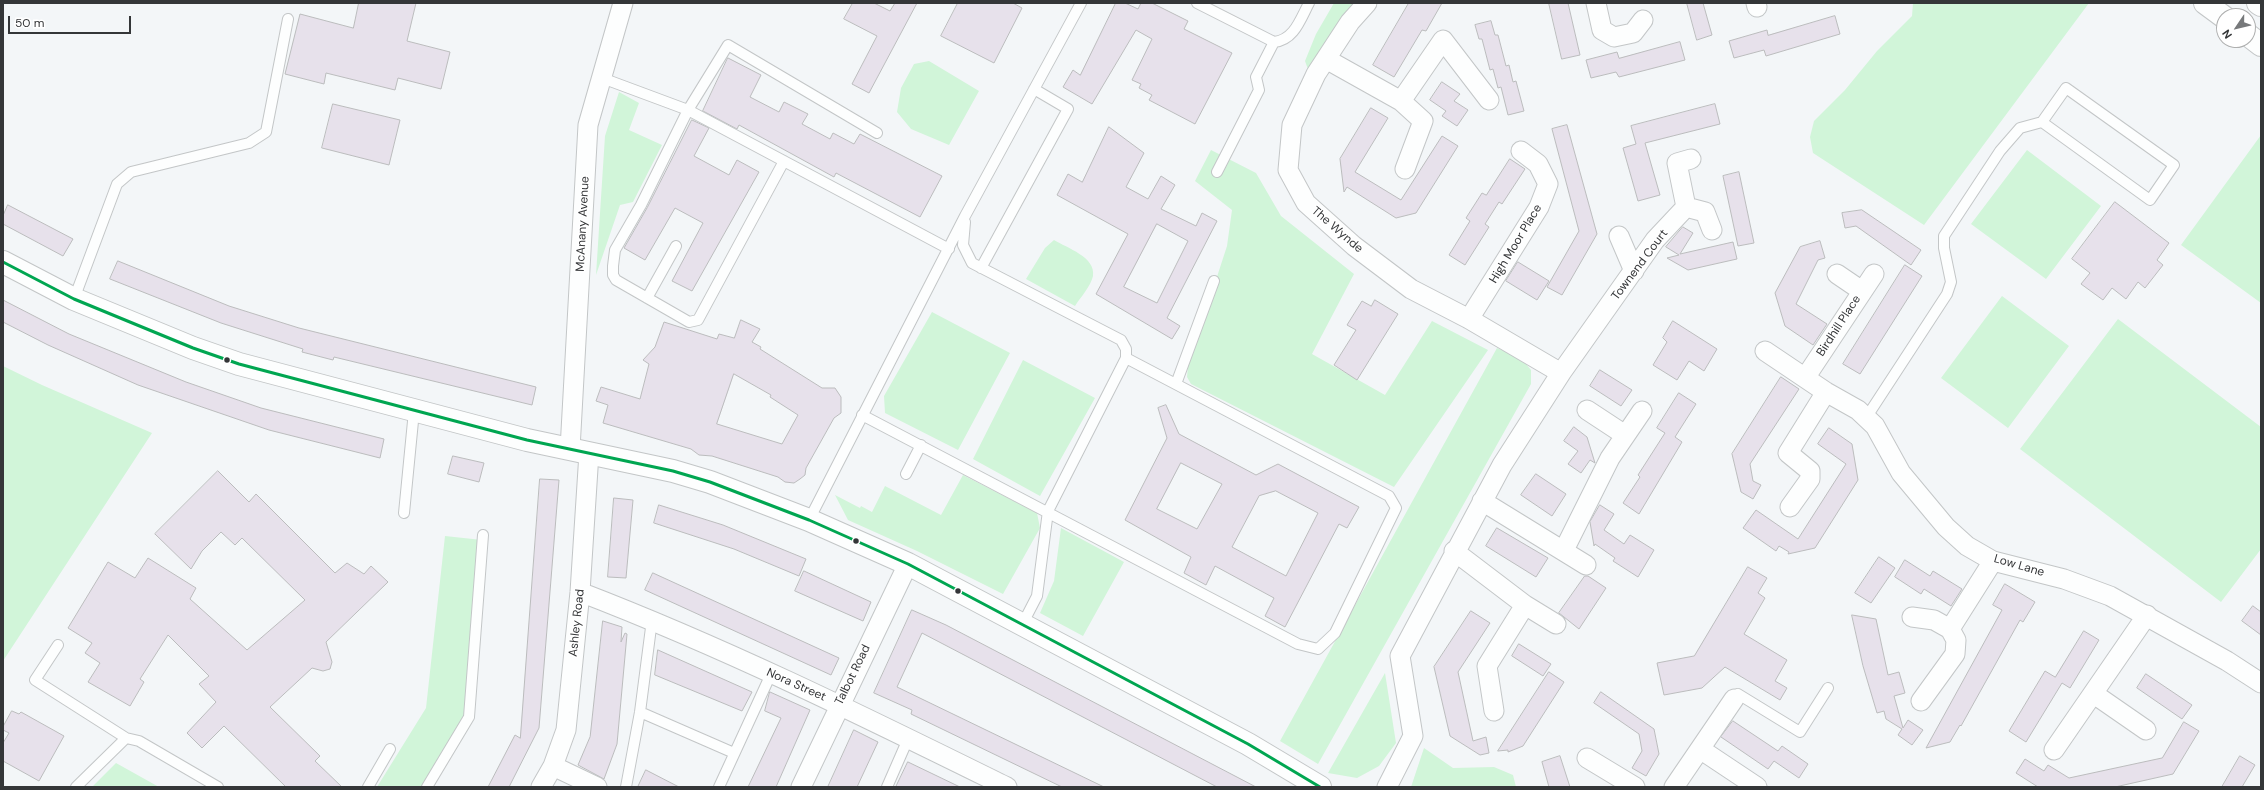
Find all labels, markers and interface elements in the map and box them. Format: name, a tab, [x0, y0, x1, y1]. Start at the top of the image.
scale bar	[10, 8, 133, 34]
north arrow	[2216, 8, 2256, 48]
text: 50 m	[15, 15, 44, 31]
text: N	[2219, 27, 2235, 42]
street label: McAnany Avenue	[573, 176, 593, 272]
street label: High Moor Place	[1487, 202, 1545, 286]
street label: The Wynde	[1308, 204, 1366, 256]
street label: Townend Court	[1609, 227, 1671, 303]
street label: Birdhill Place	[1814, 293, 1864, 359]
unlabelled marker	[222, 355, 232, 365]
unlabelled marker	[851, 536, 861, 546]
street label: Low Lane	[1992, 552, 2046, 580]
unlabelled marker	[953, 586, 963, 596]
street label: Ashley Road	[566, 588, 588, 658]
street label: Talbot Road	[832, 643, 874, 707]
street label: Nora Street	[764, 665, 828, 705]

